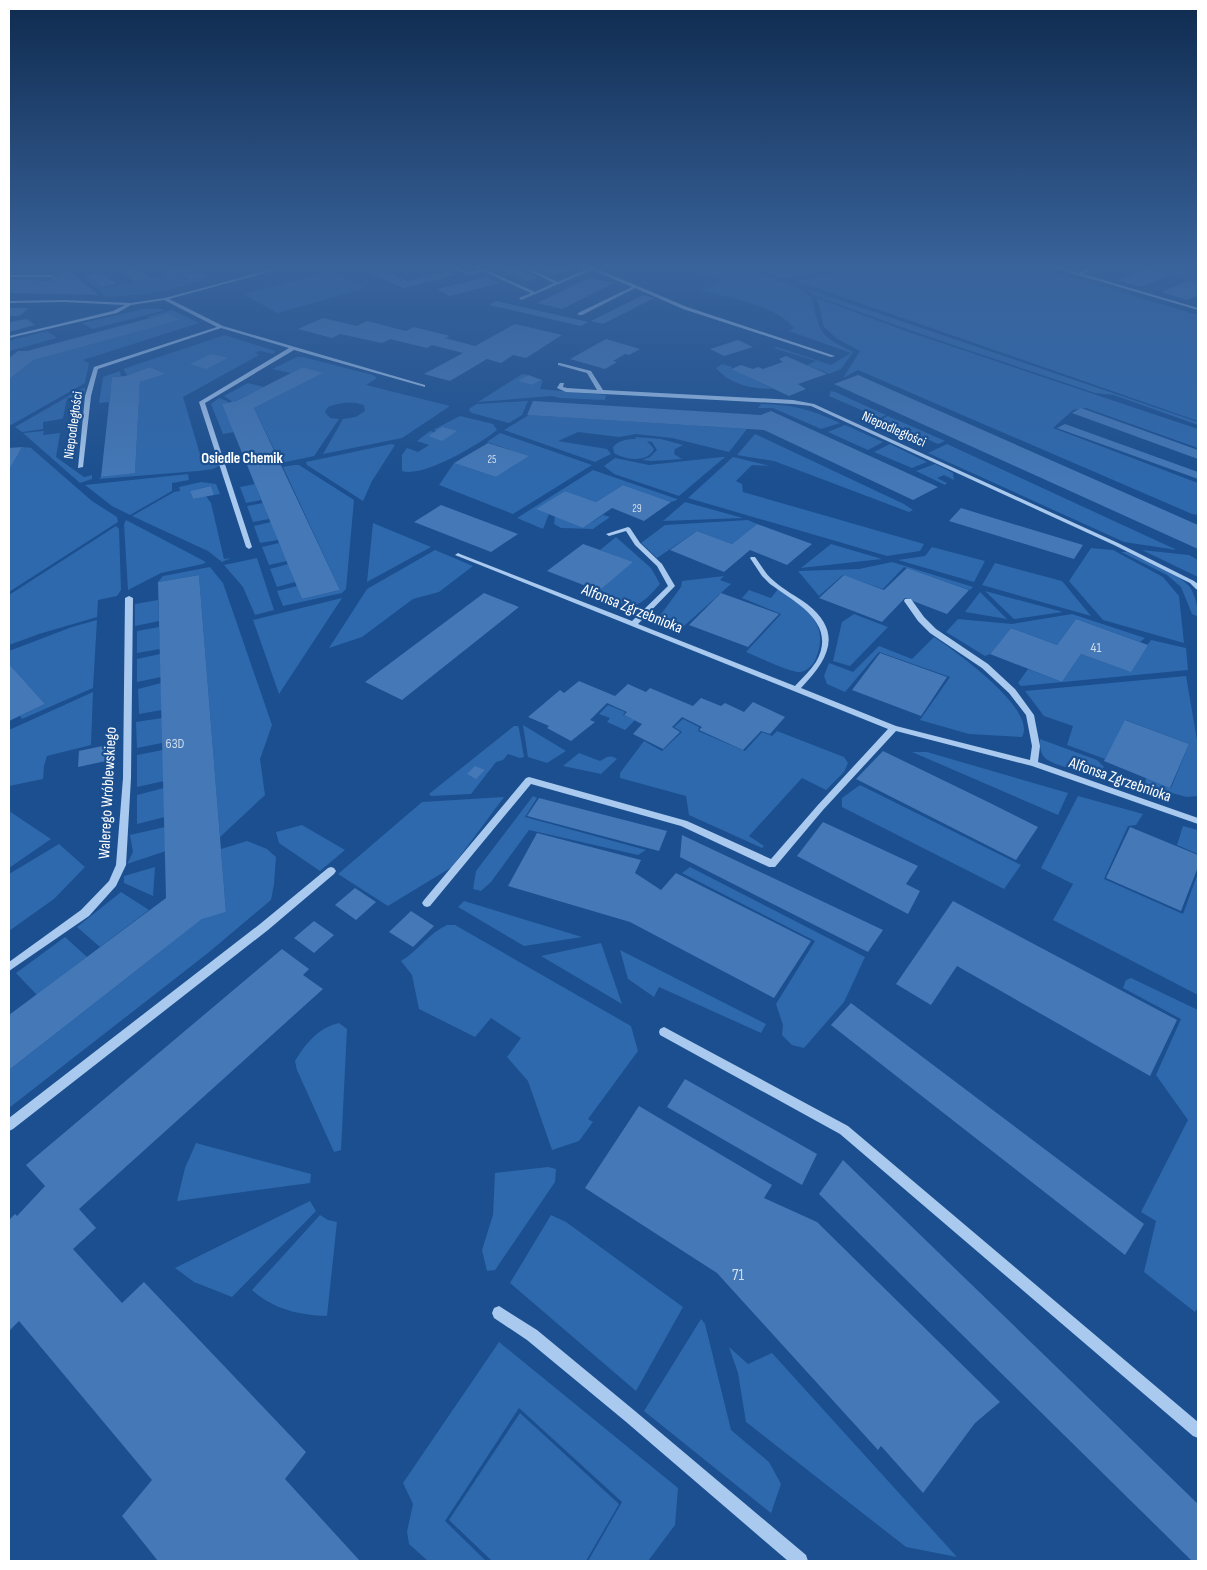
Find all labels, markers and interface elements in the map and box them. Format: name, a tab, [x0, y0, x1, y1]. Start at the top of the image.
street label: Niepodległości	[60, 390, 86, 460]
street label: Niepodległości	[859, 407, 929, 451]
district label: Osiedle Chemik	[201, 449, 283, 468]
house number: 25	[488, 453, 496, 466]
house number: 29	[632, 502, 642, 515]
street label: Alfonsa Zgrzebnioka	[578, 580, 685, 638]
house number: 41	[1091, 639, 1101, 656]
street label: Walerego Wróblewskiego	[95, 726, 121, 860]
house number: 63D	[166, 735, 185, 752]
street label: Alfonsa Zgrzebnioka	[1065, 753, 1174, 806]
house number: 71	[732, 1266, 744, 1285]

